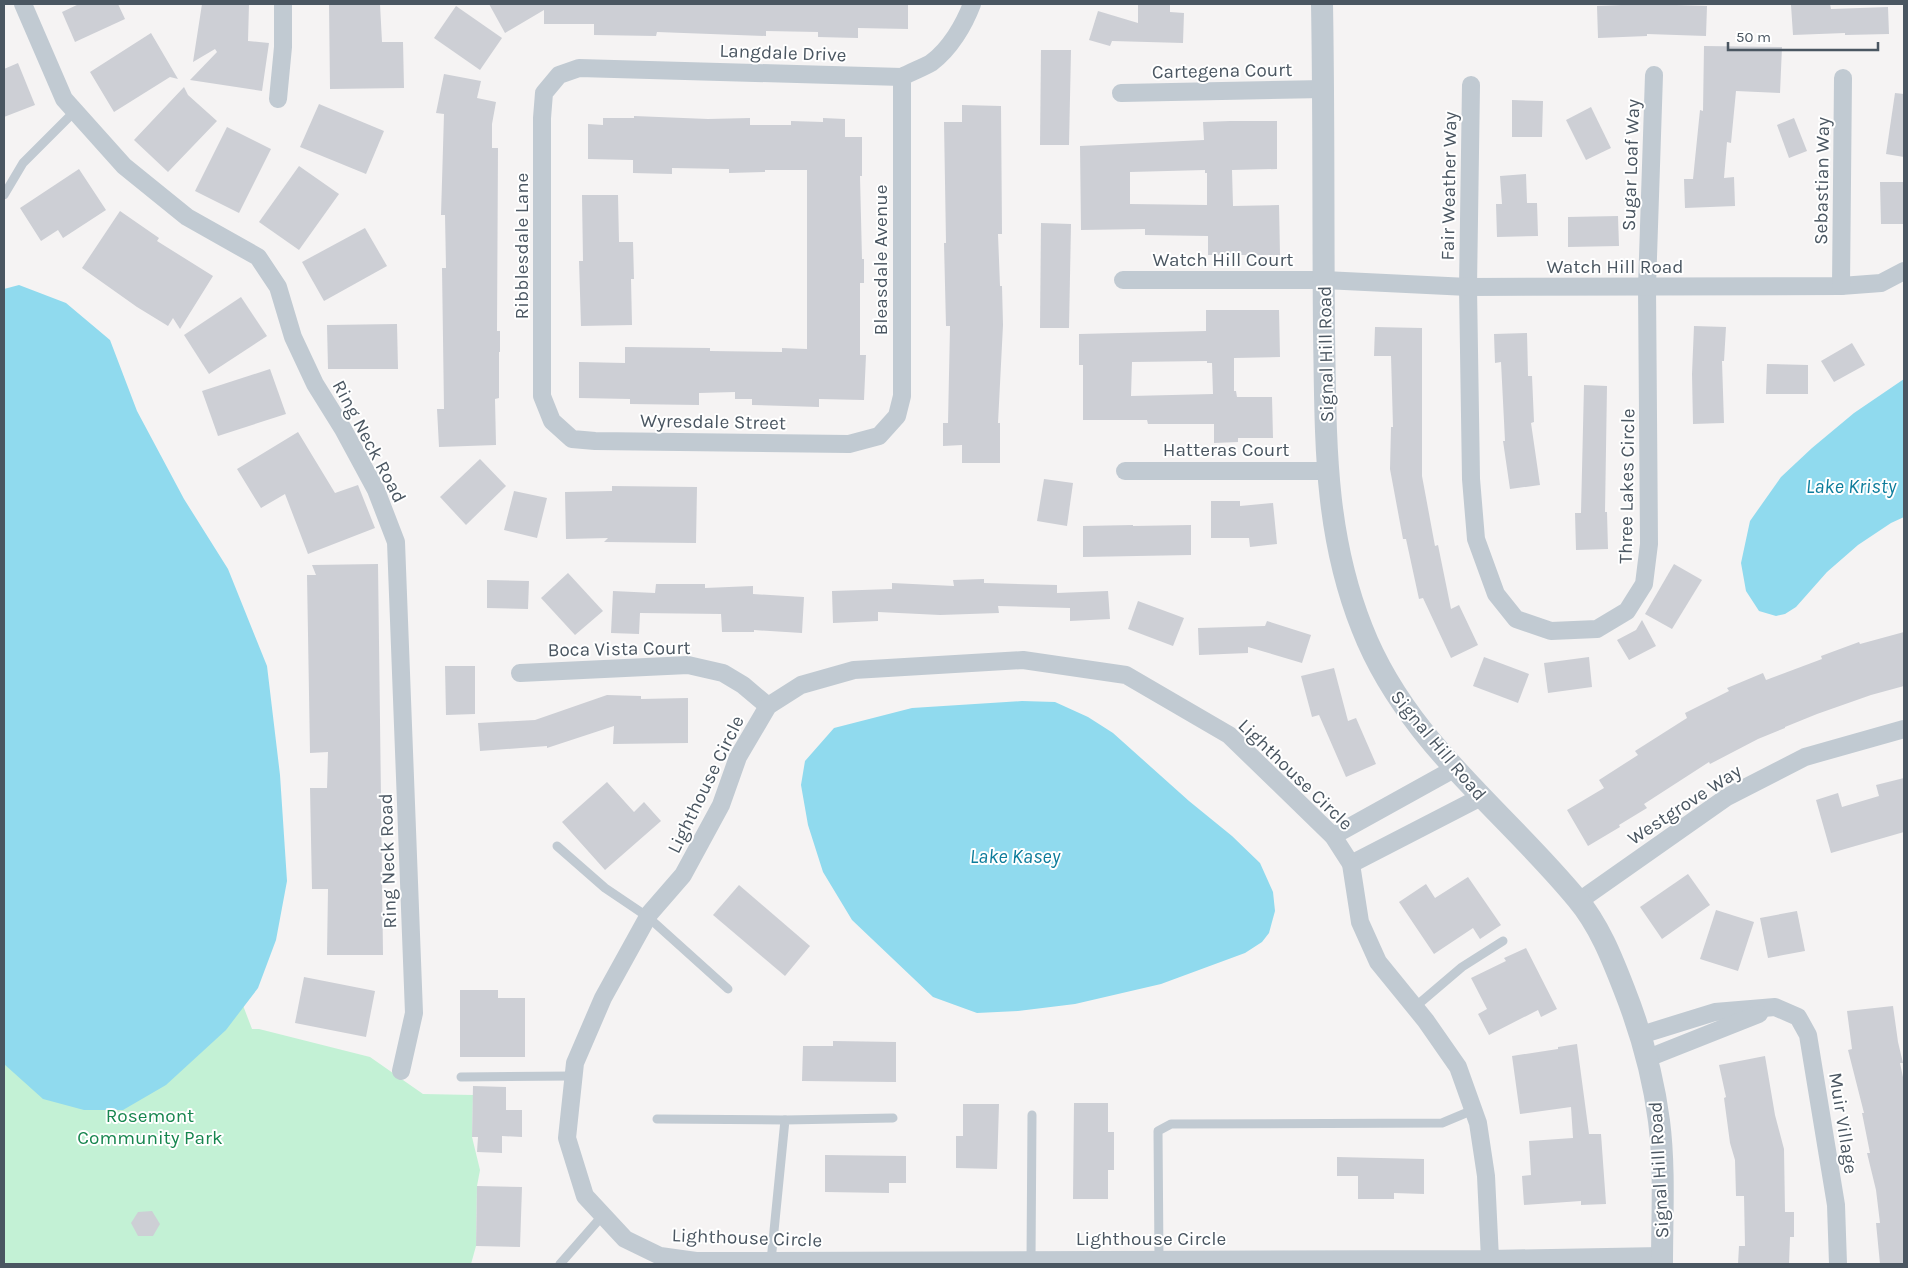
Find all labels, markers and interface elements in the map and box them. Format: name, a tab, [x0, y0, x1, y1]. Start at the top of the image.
scale bar	[1728, 20, 1878, 52]
text: 50 m	[1736, 28, 1771, 46]
street label: Langdale Drive	[719, 40, 847, 66]
street label: Cartegena Court	[1152, 59, 1292, 83]
street label: Sugar Loaf Way	[1618, 99, 1644, 231]
street label: Fair Weather Way	[1437, 111, 1461, 261]
street label: Sebastian Way	[1810, 117, 1834, 245]
street label: Ribblesdale Lane	[511, 173, 533, 319]
street label: Bleasdale Avenue	[870, 184, 892, 336]
street label: Watch Hill Court	[1153, 249, 1293, 271]
street label: Watch Hill Road	[1546, 256, 1684, 278]
street label: Signal Hill Road	[1314, 285, 1338, 423]
street label: Ring Neck Road	[328, 376, 411, 506]
street label: Three Lakes Circle	[1615, 408, 1639, 564]
street label: Wyresdale Street	[640, 410, 786, 434]
street label: Hatteras Court	[1163, 439, 1289, 461]
water label: Lake Kristy	[1806, 475, 1897, 498]
street label: Boca Vista Court	[547, 637, 691, 661]
street label: Signal Hill Road	[1386, 686, 1491, 805]
street label: Lighthouse Circle	[663, 712, 749, 857]
street label: Lighthouse Circle	[1234, 715, 1357, 835]
street label: Westgrove Way	[1624, 760, 1745, 850]
street label: Ring Neck Road	[375, 793, 401, 929]
water label: Lake Kasey	[970, 845, 1062, 868]
street label: Muir Village	[1824, 1071, 1862, 1176]
street label: Signal Hill Road	[1644, 1101, 1674, 1239]
park label: Rosemont Community Park	[77, 1105, 223, 1149]
street label: Lighthouse Circle	[671, 1224, 823, 1252]
street label: Lighthouse Circle	[1076, 1228, 1226, 1250]

